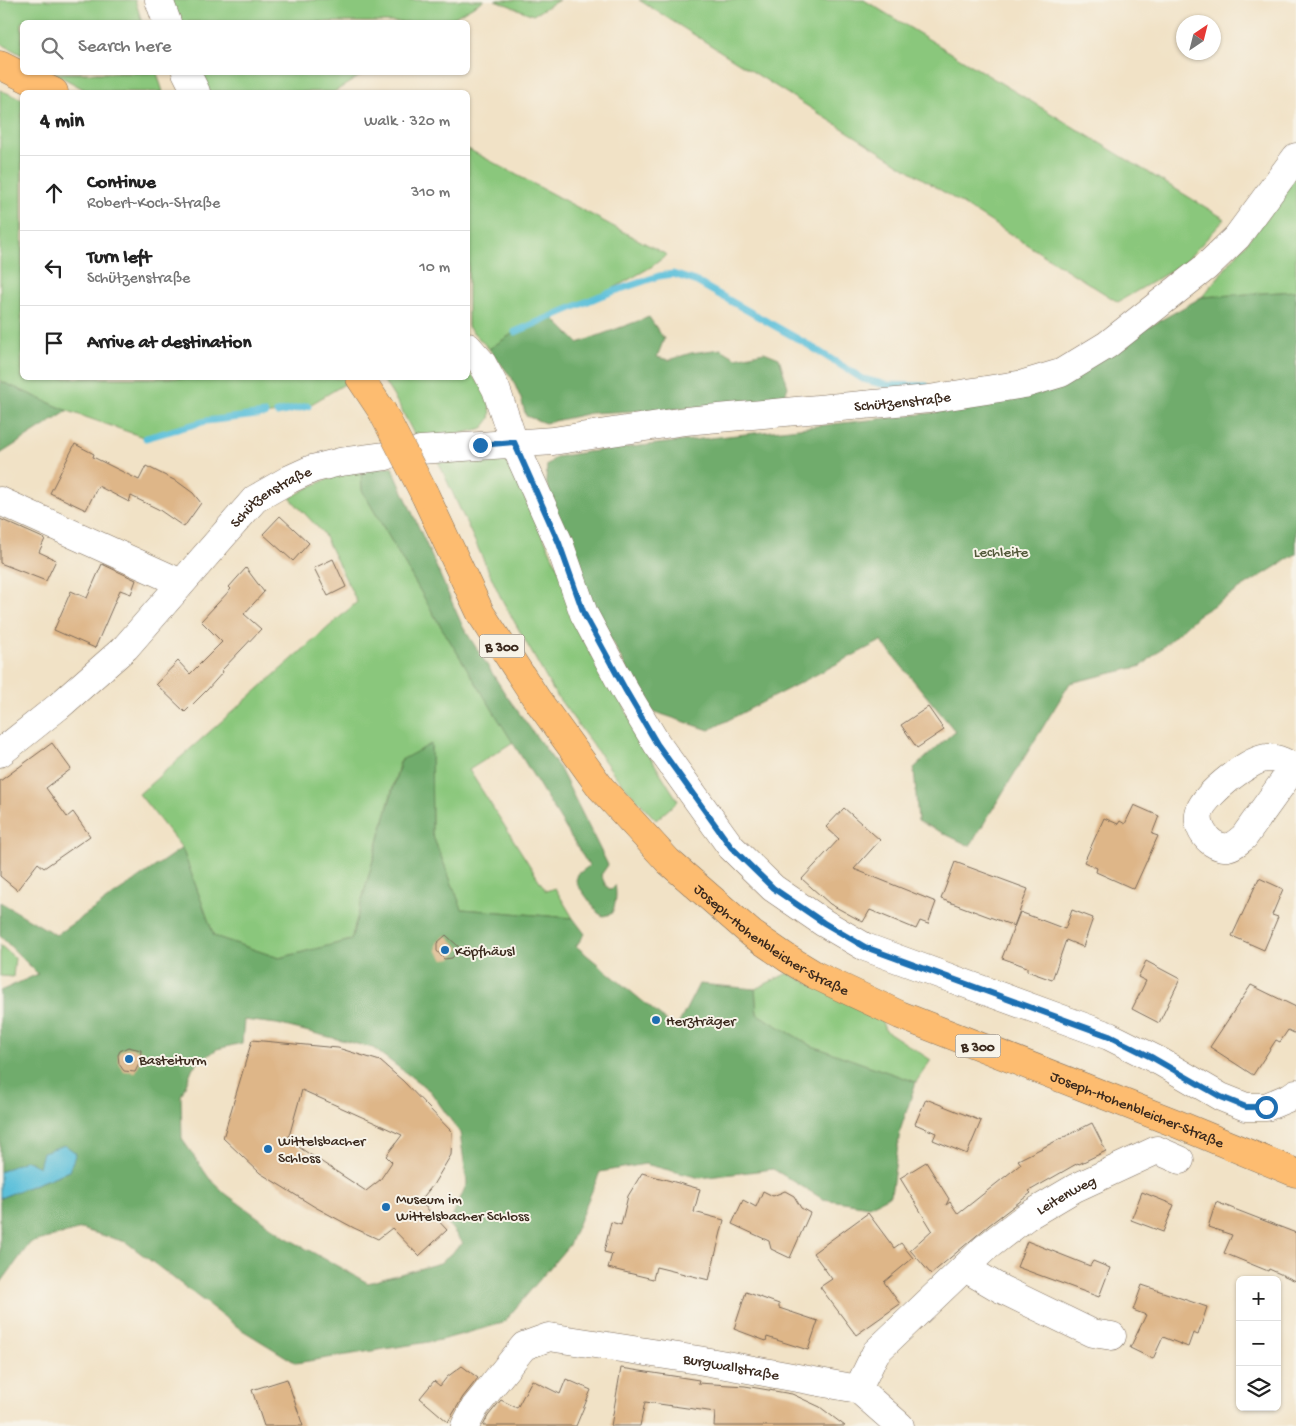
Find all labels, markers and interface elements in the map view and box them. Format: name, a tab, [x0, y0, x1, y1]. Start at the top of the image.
north arrow	[1176, 15, 1221, 60]
search box	[20, 20, 470, 75]
icon: search	[38, 34, 66, 62]
text: Search here	[78, 36, 172, 59]
text: 4 min	[40, 110, 84, 135]
text: Walk · 320 m	[364, 113, 450, 132]
text: Continue	[87, 172, 156, 195]
icon: ahead	[40, 179, 68, 207]
text: 310 m	[411, 184, 450, 203]
text: Robert-Koch-Straße	[87, 195, 220, 214]
text: Turn left	[87, 247, 151, 270]
icon: left	[40, 254, 68, 282]
text: 10 m	[419, 259, 450, 278]
text: Schützenstraße	[87, 270, 190, 289]
icon: arrive	[40, 329, 68, 357]
text: Arrive at destination	[87, 332, 251, 355]
street label: Schützenstraße	[853, 389, 952, 417]
route end	[469, 434, 492, 457]
street label: Schützenstraße	[227, 463, 315, 532]
park label: Lechleite	[974, 544, 1029, 562]
road number: B 300	[480, 634, 524, 658]
street label: Joseph-Hohenbleicher-Straße	[690, 881, 852, 1001]
place label: Köpfhäusl	[455, 943, 515, 961]
marker: Köpfhäusl	[439, 944, 451, 956]
place label: Herzträger	[666, 1013, 737, 1031]
marker: Herzträger	[650, 1014, 662, 1026]
road number: B 300	[956, 1034, 1000, 1058]
place label: Basteiturm	[138, 1052, 207, 1070]
marker: Basteiturm	[123, 1053, 135, 1065]
street label: Joseph-Hohenbleicher-Straße	[1047, 1068, 1226, 1153]
route start	[1255, 1096, 1278, 1119]
place label: Wittelsbacher Schloss	[278, 1133, 367, 1168]
marker: Wittelsbacher Schloss	[262, 1143, 274, 1155]
street label: Leitenweg	[1034, 1173, 1099, 1220]
place label: Museum im Wittelsbacher Schloss	[396, 1191, 530, 1226]
marker: Museum im Wittelsbacher Schloss	[380, 1201, 392, 1213]
map controls	[1236, 1276, 1281, 1411]
button: +	[1236, 1276, 1281, 1321]
button: −	[1236, 1321, 1281, 1366]
street label: Burgwallstraße	[681, 1351, 781, 1386]
button: layers	[1236, 1366, 1281, 1411]

